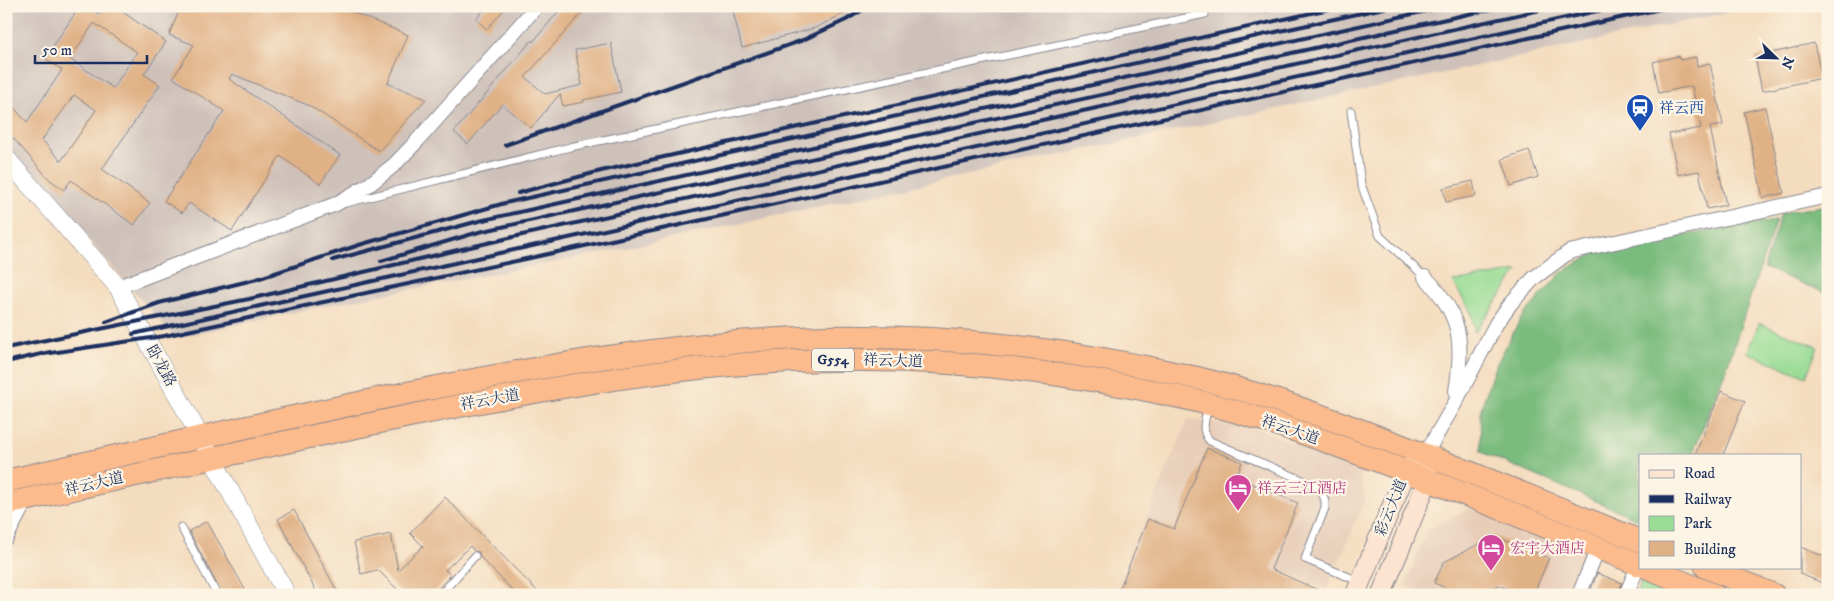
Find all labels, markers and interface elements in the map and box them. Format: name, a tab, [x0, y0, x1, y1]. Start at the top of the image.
scale bar	[35, 32, 148, 64]
north arrow	[1752, 32, 1802, 82]
text: 50 m	[42, 41, 72, 60]
text: N	[1776, 54, 1798, 72]
station icon: 祥云西	[1625, 93, 1655, 132]
place label: 祥云西	[1659, 99, 1704, 118]
street label: 卧龙路	[142, 342, 180, 390]
road number: G554	[812, 348, 854, 372]
street label: 祥云大道	[863, 350, 923, 372]
street label: 祥云大道	[459, 385, 521, 415]
street label: 祥云大道	[1259, 411, 1321, 449]
legend	[1639, 454, 1802, 568]
text: Road	[1684, 464, 1716, 483]
street label: 祥云大道	[63, 468, 125, 500]
hotel icon: 祥云三江酒店	[1223, 473, 1253, 512]
street label: 彩云大道	[1371, 477, 1411, 539]
place label: 祥云三江酒店	[1257, 479, 1347, 498]
text: Railway	[1684, 490, 1732, 509]
text: Park	[1684, 514, 1713, 533]
hotel icon: 宏宇大酒店	[1476, 533, 1506, 572]
place label: 宏宇大酒店	[1510, 539, 1585, 558]
text: Building	[1684, 540, 1736, 559]

